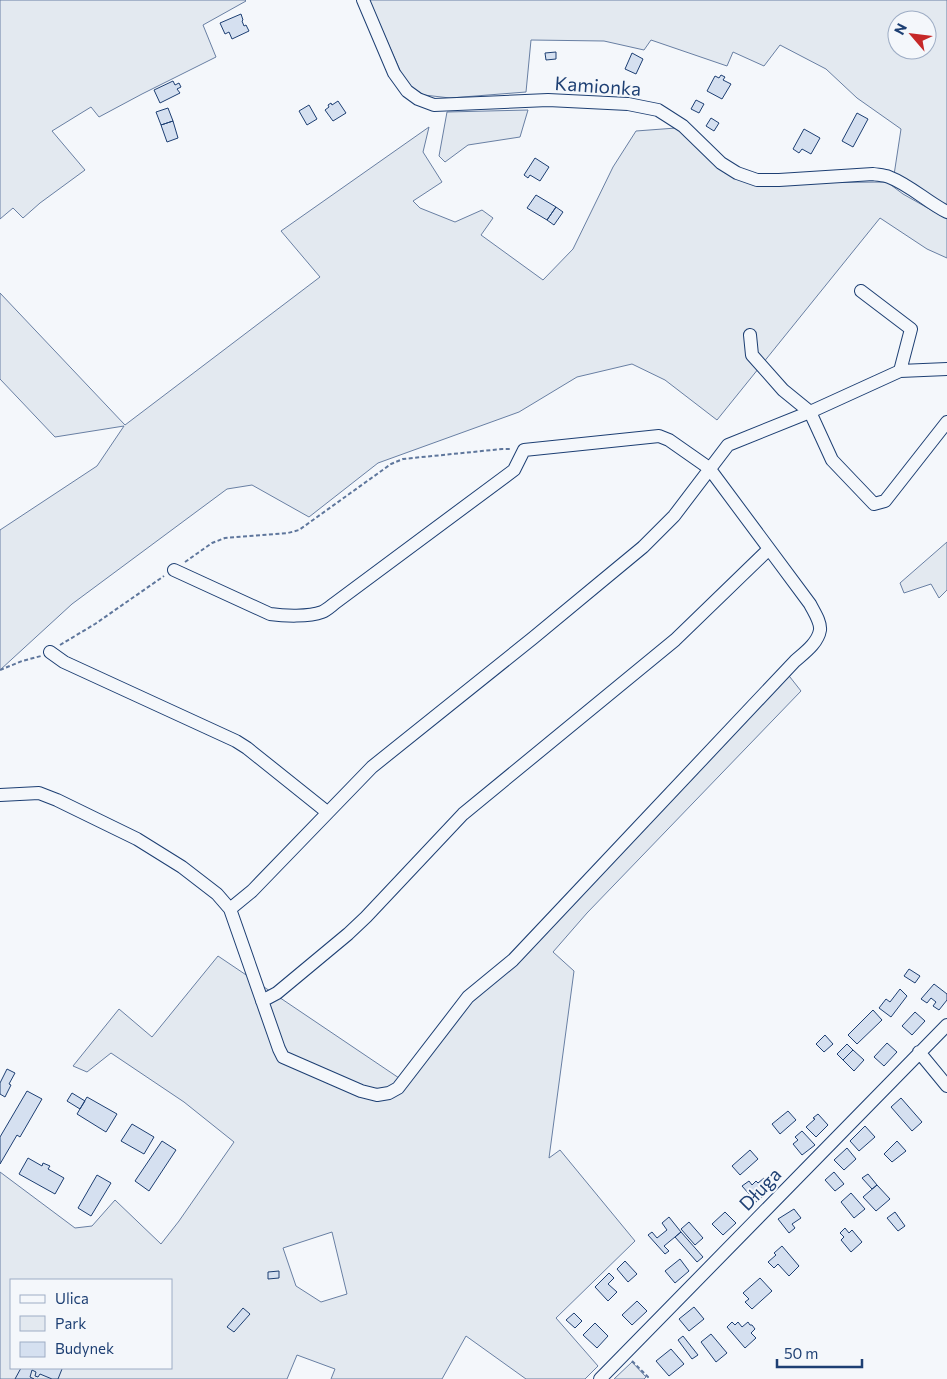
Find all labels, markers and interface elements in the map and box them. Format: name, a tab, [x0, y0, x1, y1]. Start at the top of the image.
north arrow	[887, 10, 937, 60]
text: N	[890, 20, 910, 37]
street label: Kamionka	[554, 71, 642, 100]
street label: Długa	[734, 1163, 785, 1215]
legend	[10, 1279, 172, 1369]
text: Ulica	[55, 1289, 89, 1307]
text: Park	[55, 1314, 86, 1332]
scale bar	[777, 1336, 862, 1368]
text: Budynek	[55, 1339, 114, 1357]
text: 50 m	[784, 1344, 818, 1362]

